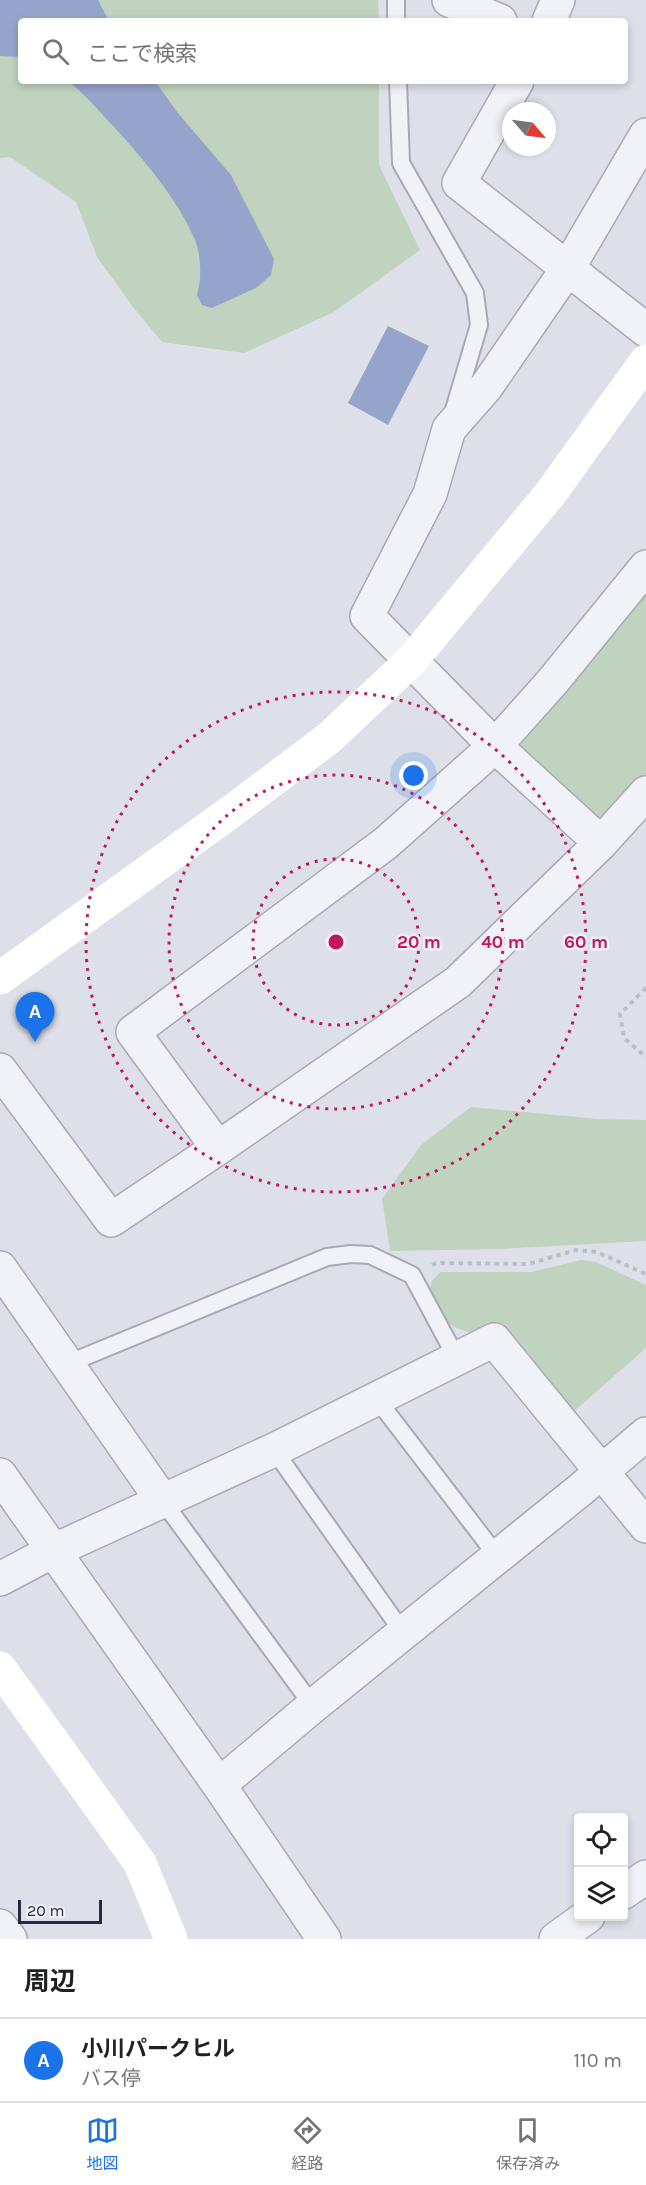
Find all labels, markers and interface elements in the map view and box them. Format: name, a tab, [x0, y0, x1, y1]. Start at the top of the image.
search box	[18, 18, 628, 84]
icon: search	[39, 35, 72, 68]
text: ここで検索	[87, 41, 197, 67]
north arrow	[502, 102, 556, 156]
your location	[399, 761, 428, 790]
text: 20 m	[397, 931, 441, 953]
text: 40 m	[481, 931, 525, 953]
text: 60 m	[564, 931, 608, 953]
centre of rings	[326, 932, 346, 952]
pin: A	[15, 992, 54, 1042]
map controls	[574, 1813, 628, 1921]
button: locate	[574, 1813, 628, 1867]
button: layers	[574, 1867, 628, 1921]
scale bar	[18, 1897, 102, 1924]
text: 20 m	[27, 1901, 65, 1920]
text: 周辺	[24, 1966, 76, 1997]
text: 小川パークヒル	[81, 2036, 235, 2062]
text: A	[37, 2049, 50, 2072]
text: 110 m	[573, 2049, 622, 2072]
text: バス停	[81, 2067, 141, 2090]
tab: 地図	[86, 2114, 119, 2174]
tab: 経路	[291, 2114, 324, 2174]
tab: 保存済み	[496, 2114, 560, 2174]

